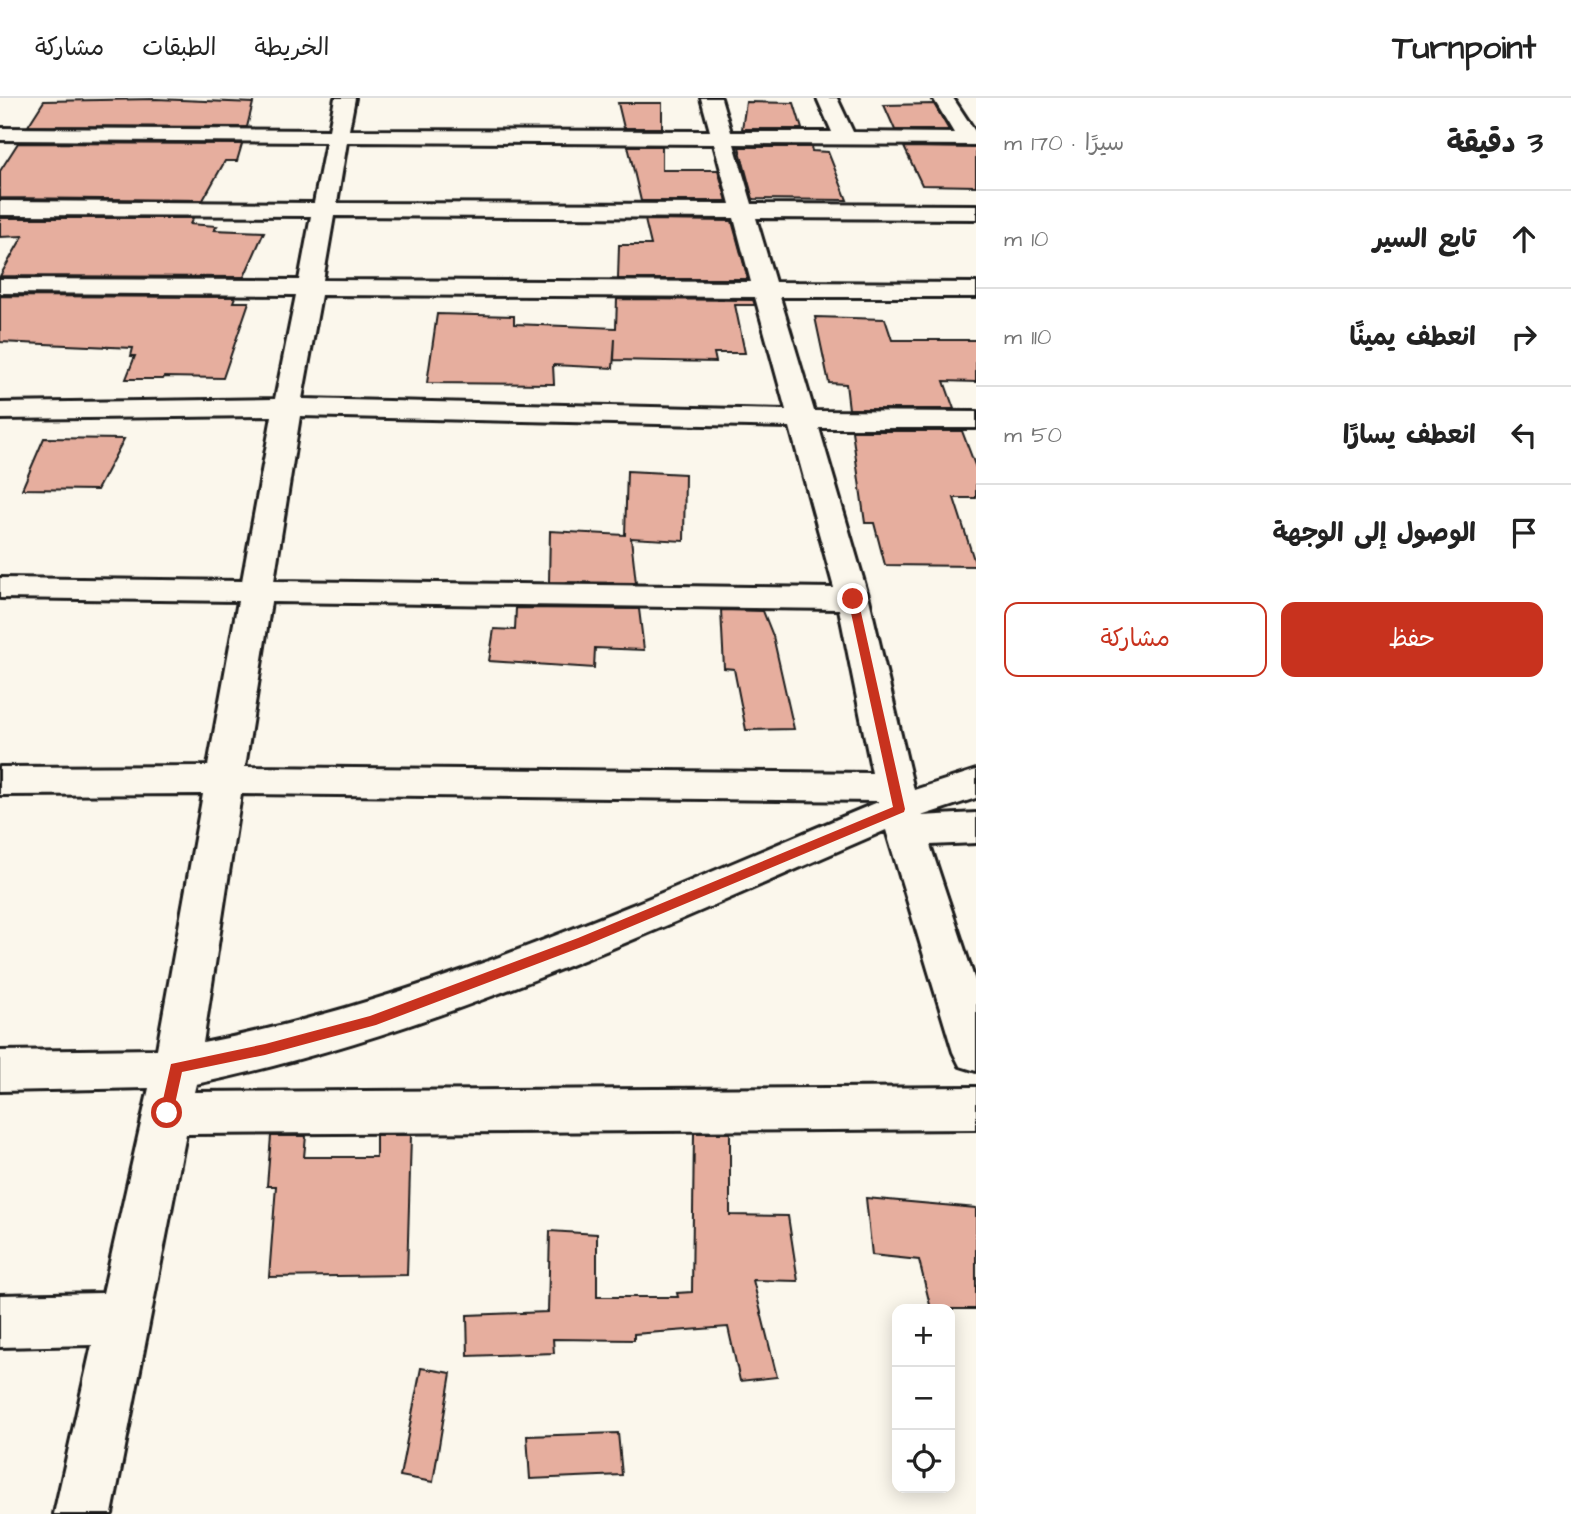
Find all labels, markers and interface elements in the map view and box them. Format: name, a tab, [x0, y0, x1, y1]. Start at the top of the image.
text: Turnpoint	[1392, 25, 1536, 71]
text: مشاركة	[35, 31, 104, 65]
text: الطبقات	[142, 31, 217, 65]
text: الخريطة	[255, 31, 329, 65]
text: 3 دقيقة	[1447, 122, 1543, 164]
text: سيرًا · 170 m	[1004, 127, 1124, 159]
icon: ahead	[1505, 220, 1543, 258]
text: تابع السير	[1373, 221, 1476, 257]
text: 10 m	[1004, 223, 1049, 255]
icon: right	[1505, 318, 1543, 356]
text: انعطف يمينًا	[1349, 319, 1476, 355]
text: 110 m	[1004, 321, 1052, 353]
icon: left	[1505, 416, 1543, 454]
text: انعطف يسارًا	[1343, 417, 1476, 453]
text: 50 m	[1004, 419, 1062, 451]
icon: arrive	[1505, 514, 1543, 552]
text: الوصول إلى الوجهة	[1272, 515, 1476, 551]
route end	[837, 583, 868, 614]
button: مشاركة	[1004, 602, 1267, 677]
button: حفظ	[1281, 602, 1543, 677]
route start	[151, 1097, 182, 1128]
map controls	[892, 1304, 955, 1493]
button: +	[892, 1304, 955, 1367]
button: −	[892, 1367, 955, 1430]
button: locate	[892, 1430, 955, 1493]

